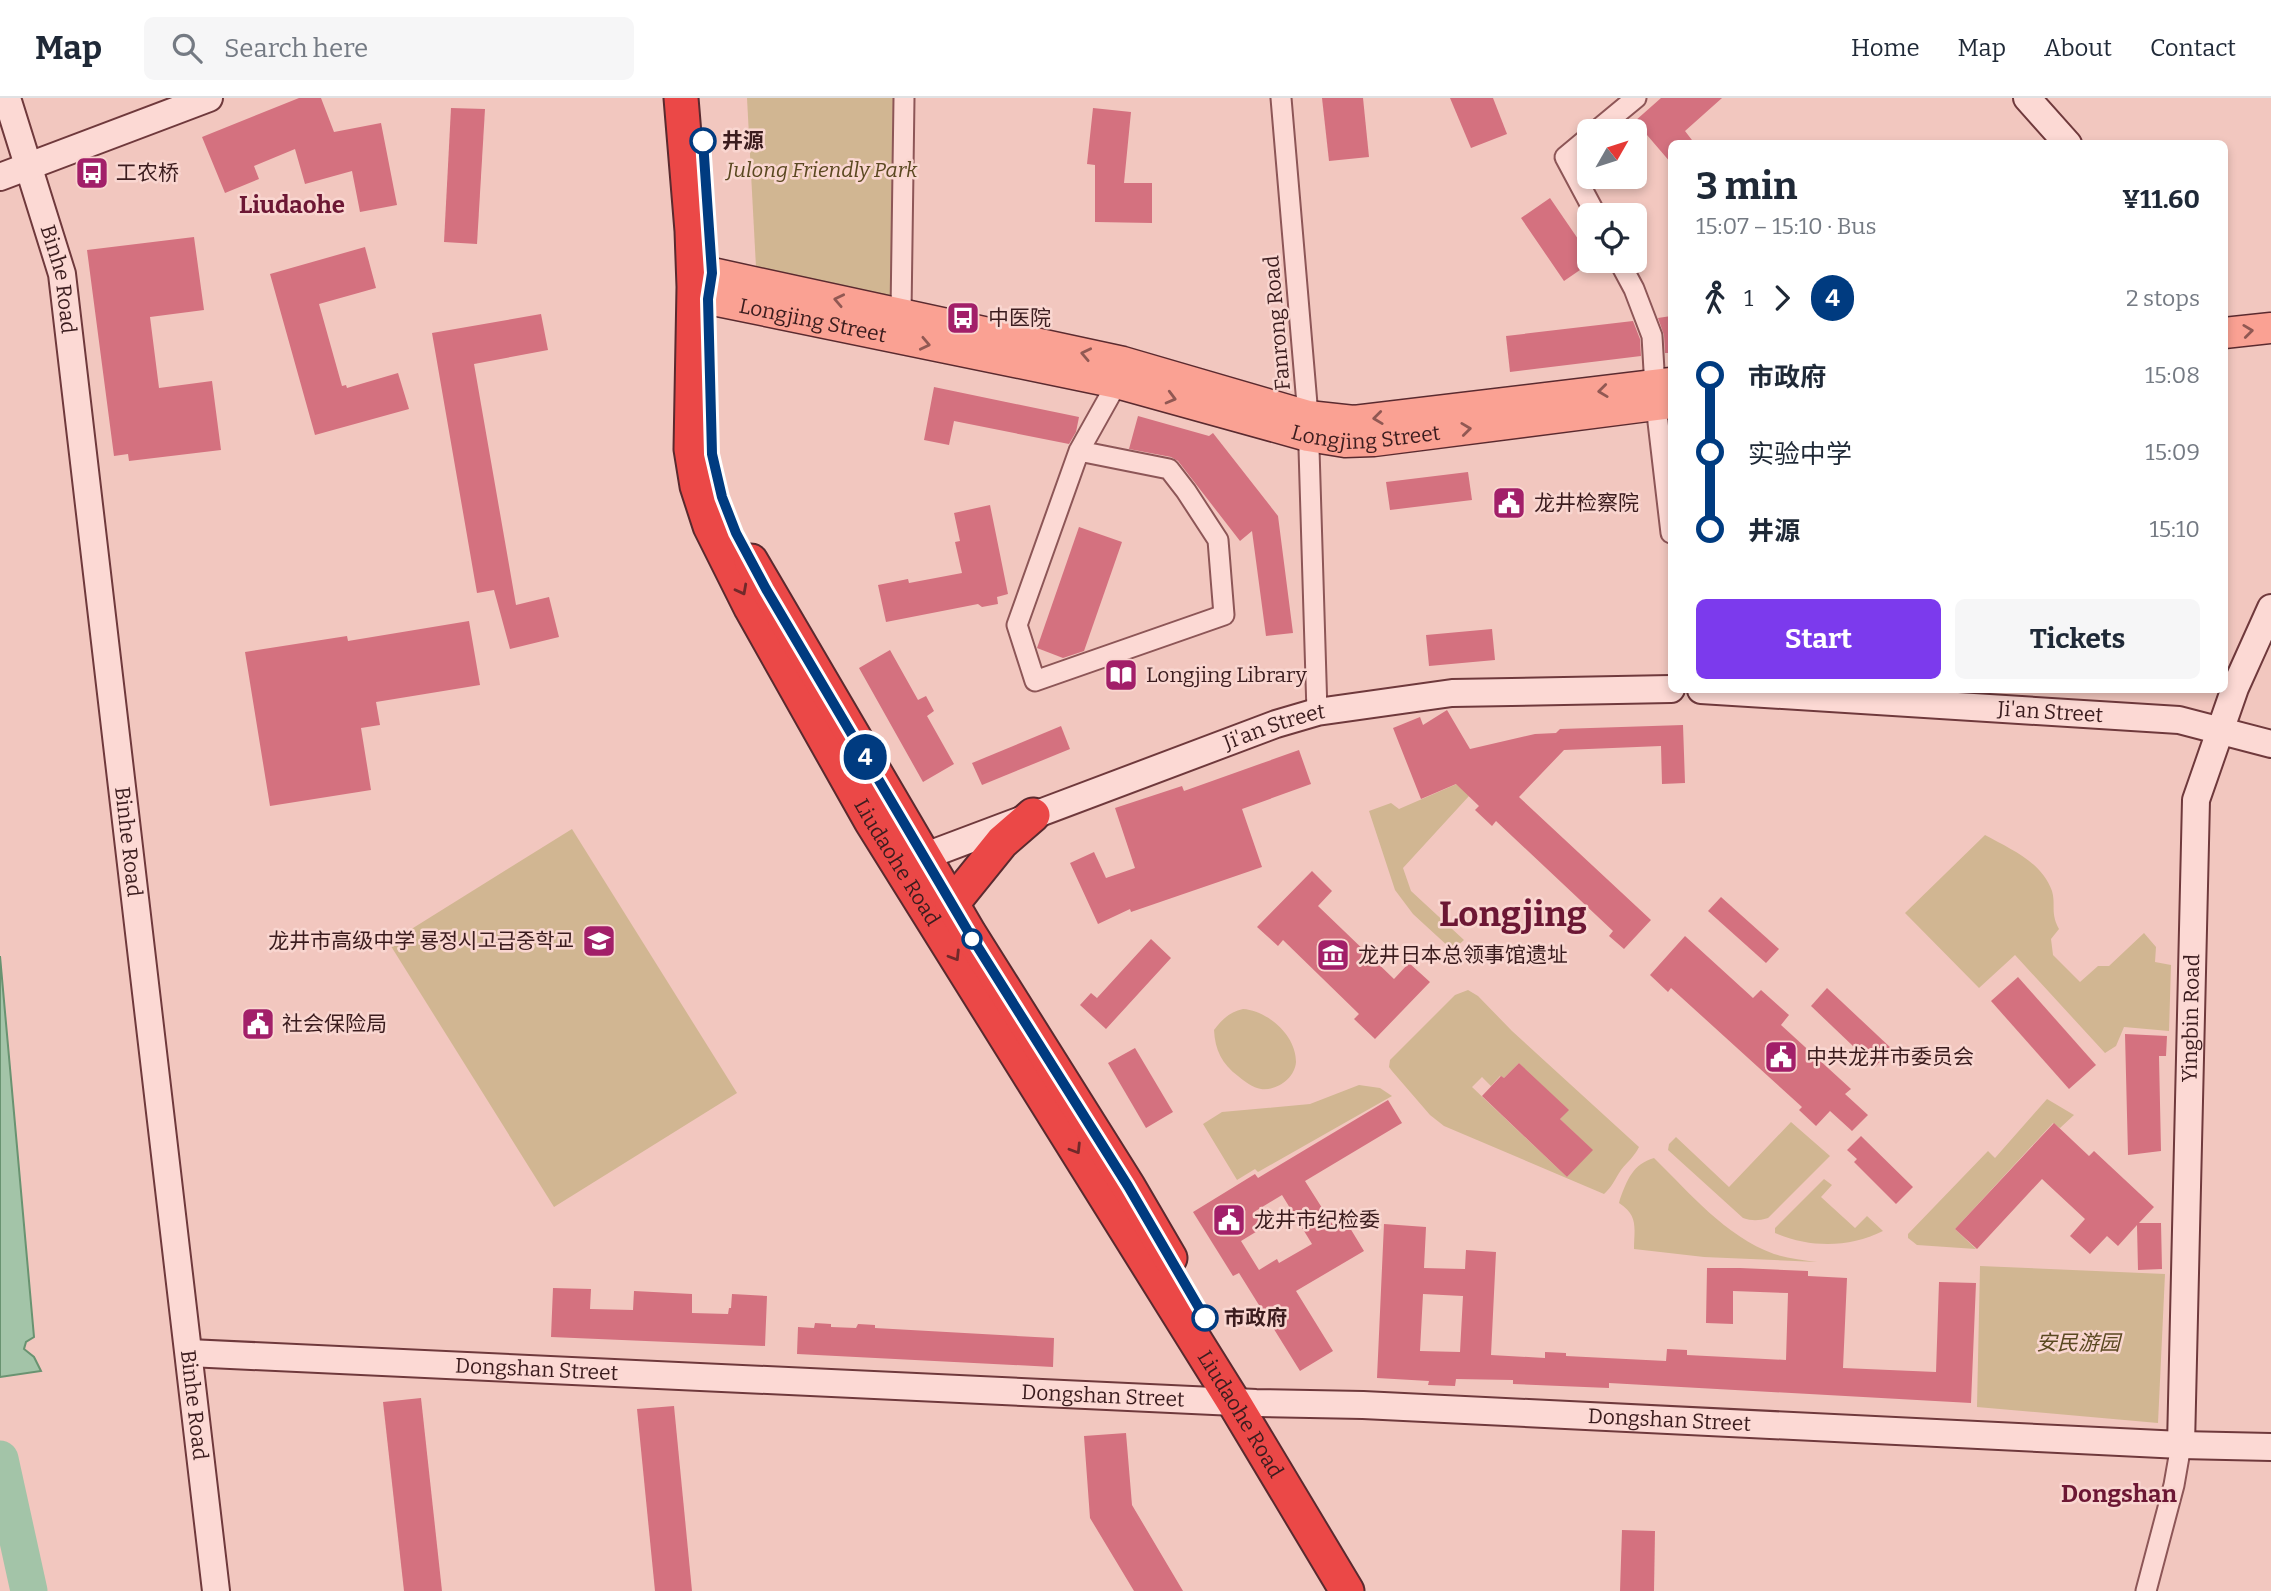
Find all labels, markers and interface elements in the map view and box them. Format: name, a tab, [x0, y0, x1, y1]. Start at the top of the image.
search box	[144, 17, 634, 80]
text: Map	[35, 28, 102, 68]
icon: search	[168, 29, 206, 67]
text: Search here	[224, 33, 368, 64]
text: Home	[1851, 34, 1920, 62]
text: Map	[1958, 34, 2006, 62]
text: About	[2044, 34, 2112, 62]
text: Contact	[2150, 34, 2236, 62]
north arrow	[1577, 119, 1647, 189]
map controls	[1577, 119, 1647, 273]
marker: 井源	[690, 128, 716, 154]
place label: 井源	[722, 128, 764, 154]
bus stop icon: 工农桥	[73, 154, 111, 192]
park label: Julong Friendly Park	[724, 157, 918, 183]
place label: 工农桥	[116, 160, 179, 186]
text: 3 min	[1696, 163, 1798, 209]
text: ¥11.60	[2122, 184, 2200, 215]
district label: Liudaohe	[239, 191, 345, 219]
button: locate	[1577, 203, 1647, 273]
text: 15:07 – 15:10 · Bus	[1696, 212, 1877, 240]
street label: Binhe Road	[34, 222, 82, 335]
street label: Fanrong Road	[1258, 254, 1296, 392]
icon: walk	[1696, 279, 1734, 317]
icon: forward	[1763, 279, 1801, 317]
text: 1	[1744, 284, 1753, 312]
text: 4	[1825, 284, 1840, 312]
text: 2 stops	[2126, 284, 2200, 312]
street label: Longjing Street	[737, 293, 889, 348]
one-way arrow	[833, 294, 845, 308]
bus stop icon: 中医院	[944, 299, 982, 337]
place label: 中医院	[988, 305, 1051, 331]
one-way arrow	[2242, 323, 2253, 338]
one-way arrow	[919, 335, 931, 350]
one-way arrow	[1080, 347, 1092, 362]
text: 15:08	[2145, 361, 2200, 389]
text: 市政府	[1748, 362, 1826, 393]
one-way arrow	[1598, 383, 1609, 398]
one-way arrow	[1165, 390, 1177, 404]
one-way arrow	[1372, 410, 1383, 425]
street label: Longjing Street	[1289, 419, 1442, 455]
one-way arrow	[1460, 422, 1471, 437]
text: 15:09	[2145, 438, 2200, 466]
text: 实验中学	[1748, 439, 1852, 470]
public building icon: 龙井检察院	[1490, 484, 1528, 522]
place label: 龙井检察院	[1534, 490, 1639, 516]
text: 15:10	[2149, 515, 2200, 543]
text: 井源	[1748, 516, 1800, 547]
one-way arrow	[733, 583, 747, 595]
button: Start	[1696, 599, 1941, 679]
button: Tickets	[1955, 599, 2200, 679]
library icon: Longjing Library	[1102, 656, 1140, 694]
place label: Longjing Library	[1146, 662, 1308, 688]
street label: Ji'an Street	[1996, 696, 2104, 728]
street label: Ji'an Street	[1219, 698, 1327, 756]
line badge: 4	[842, 734, 888, 780]
text: 4	[858, 743, 872, 771]
street label: Binhe Road	[109, 785, 148, 898]
street label: Liudaohe Road	[848, 794, 946, 931]
district label: Longjing	[1439, 893, 1587, 935]
school or university icon: 龙井市高级中学 룡정시고급중학교	[580, 922, 618, 960]
place label: 龙井市高级中学 룡정시고급중학교	[268, 928, 574, 954]
unlabelled marker	[962, 929, 982, 949]
museum icon: 龙井日本总领事馆遗址	[1314, 936, 1352, 974]
place label: 龙井日本总领事馆遗址	[1358, 942, 1568, 968]
one-way arrow	[947, 948, 960, 961]
street label: Yingbin Road	[2176, 953, 2205, 1083]
public building icon: 社会保险局	[239, 1005, 277, 1043]
place label: 社会保险局	[282, 1011, 387, 1037]
public building icon: 中共龙井市委员会	[1762, 1038, 1800, 1076]
place label: 中共龙井市委员会	[1806, 1044, 1974, 1070]
one-way arrow	[1067, 1141, 1080, 1154]
public building icon: 龙井市纪检委	[1210, 1201, 1248, 1239]
place label: 龙井市纪检委	[1254, 1207, 1380, 1233]
marker: 市政府	[1192, 1305, 1218, 1331]
place label: 市政府	[1224, 1305, 1287, 1331]
park label: 安民游园	[2036, 1330, 2123, 1356]
street label: Liudaohe Road	[1192, 1346, 1289, 1483]
street label: Binhe Road	[175, 1348, 214, 1461]
street label: Dongshan Street	[454, 1352, 619, 1386]
street label: Dongshan Street	[1021, 1379, 1186, 1413]
street label: Dongshan Street	[1587, 1403, 1752, 1437]
district label: Dongshan	[2061, 1480, 2177, 1508]

